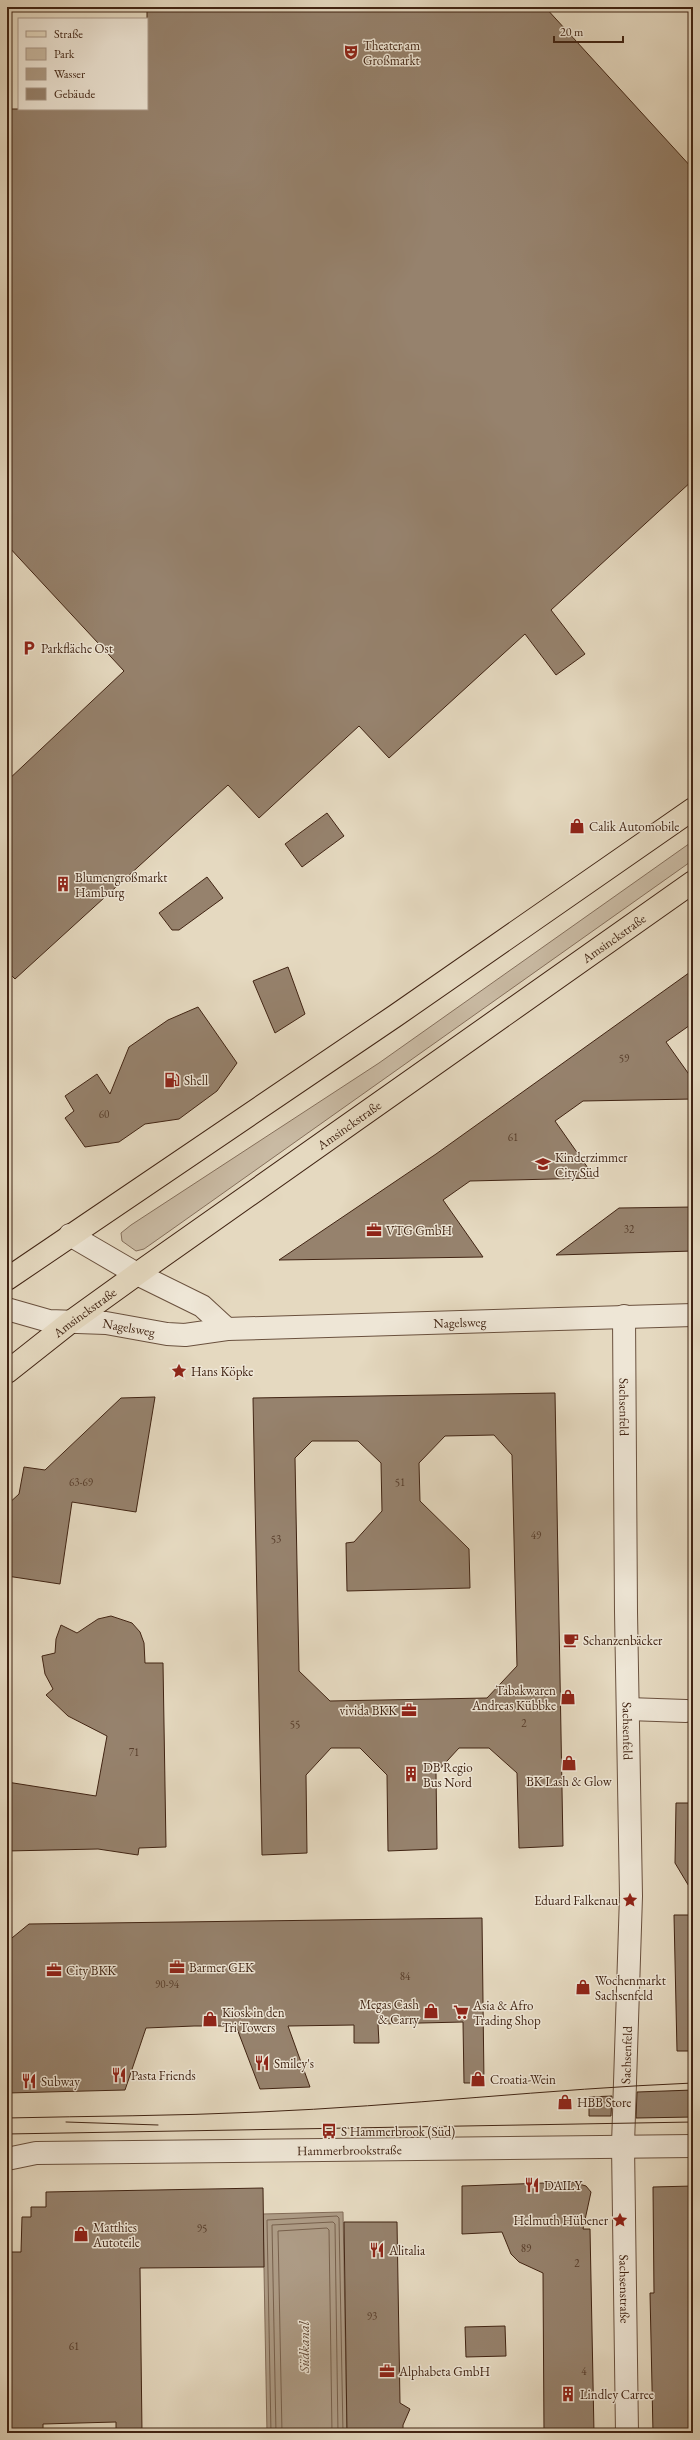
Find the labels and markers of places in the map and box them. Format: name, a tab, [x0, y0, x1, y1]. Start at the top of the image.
place label: Theater am Großmarkt	[363, 37, 420, 69]
theatre icon: Theater am Großmarkt	[342, 43, 360, 61]
parking icon: Parkfläche Ost	[20, 639, 38, 657]
place label: Parkfläche Ost	[41, 640, 113, 657]
shop icon: Calik Automobile	[568, 817, 586, 835]
place label: Calik Automobile	[589, 818, 679, 835]
place label: Blumengroßmarkt Hamburg	[75, 869, 167, 901]
building icon: Blumengroßmarkt Hamburg	[54, 875, 72, 893]
fuel station icon: Shell	[163, 1071, 181, 1089]
place label: Shell	[184, 1072, 208, 1089]
place label: Kinderzimmer City Süd	[555, 1149, 628, 1181]
school or university icon: Kinderzimmer City Süd	[534, 1155, 552, 1173]
office icon: VTG GmbH	[365, 1221, 383, 1239]
place label: VTG GmbH	[386, 1222, 453, 1239]
place icon: Hans Köpke	[170, 1362, 188, 1380]
place label: Hans Köpke	[191, 1363, 253, 1380]
cafe icon: Schanzenbäcker	[562, 1631, 580, 1649]
place label: Schanzenbäcker	[583, 1632, 663, 1649]
place label: Tabakwaren Andreas Kübbke	[471, 1682, 556, 1714]
shop icon: Tabakwaren Andreas Kübbke	[559, 1688, 577, 1706]
office icon: vivida BKK	[400, 1701, 418, 1719]
place label: vivida BKK	[340, 1702, 397, 1719]
shop icon: BK Lash & Glow	[560, 1754, 578, 1772]
place label: DB Regio Bus Nord	[423, 1759, 473, 1791]
building icon: DB Regio Bus Nord	[402, 1765, 420, 1783]
place label: BK Lash & Glow	[526, 1773, 612, 1790]
place icon: Eduard Falkenau	[621, 1891, 639, 1909]
place label: Eduard Falkenau	[534, 1892, 618, 1909]
office icon: Barmer GEK	[168, 1958, 186, 1976]
place label: Barmer GEK	[189, 1959, 254, 1976]
office icon: City BKK	[45, 1961, 63, 1979]
place label: City BKK	[66, 1962, 116, 1979]
place label: Wochenmarkt Sachsenfeld	[595, 1972, 666, 2004]
shop icon: Wochenmarkt Sachsenfeld	[574, 1978, 592, 1996]
place label: Megas Cash & Carry	[360, 1996, 419, 2028]
place label: Asia & Afro Trading Shop	[472, 1997, 541, 2029]
shop icon: Megas Cash & Carry	[422, 2002, 440, 2020]
supermarket icon: Asia & Afro Trading Shop	[452, 2003, 470, 2021]
place label: Kiosk in den Tri Towers	[222, 2004, 285, 2036]
shop icon: Kiosk in den Tri Towers	[201, 2010, 219, 2028]
restaurant icon: Smiley's	[253, 2054, 271, 2072]
place label: Smiley's	[274, 2055, 314, 2072]
restaurant icon: Pasta Friends	[110, 2066, 128, 2084]
place label: Pasta Friends	[131, 2067, 196, 2084]
shop icon: Croatia-Wein	[469, 2070, 487, 2088]
place label: Croatia-Wein	[490, 2071, 556, 2088]
restaurant icon: Subway	[20, 2072, 38, 2090]
place label: Subway	[41, 2073, 80, 2090]
shop icon: HBB Store	[556, 2093, 574, 2111]
place label: HBB Store	[577, 2094, 631, 2111]
bus stop icon: S Hammerbrook (Süd)	[320, 2122, 338, 2140]
place label: S Hammerbrook (Süd)	[341, 2123, 455, 2140]
restaurant icon: DAILY	[523, 2176, 541, 2194]
place label: DAILY	[544, 2177, 583, 2194]
place icon: Helmuth Hübener	[611, 2211, 629, 2229]
place label: Helmuth Hübener	[514, 2212, 609, 2229]
place label: Matthies Autoteile	[92, 2219, 140, 2251]
shop icon: Matthies Autoteile	[72, 2225, 90, 2243]
restaurant icon: Alitalia	[368, 2241, 386, 2259]
place label: Alitalia	[388, 2242, 426, 2259]
office icon: Alphabeta GmbH	[378, 2362, 396, 2380]
place label: Alphabeta GmbH	[398, 2363, 490, 2380]
building icon: Lindley Carree	[559, 2385, 577, 2403]
place label: Lindley Carree	[580, 2386, 654, 2403]

